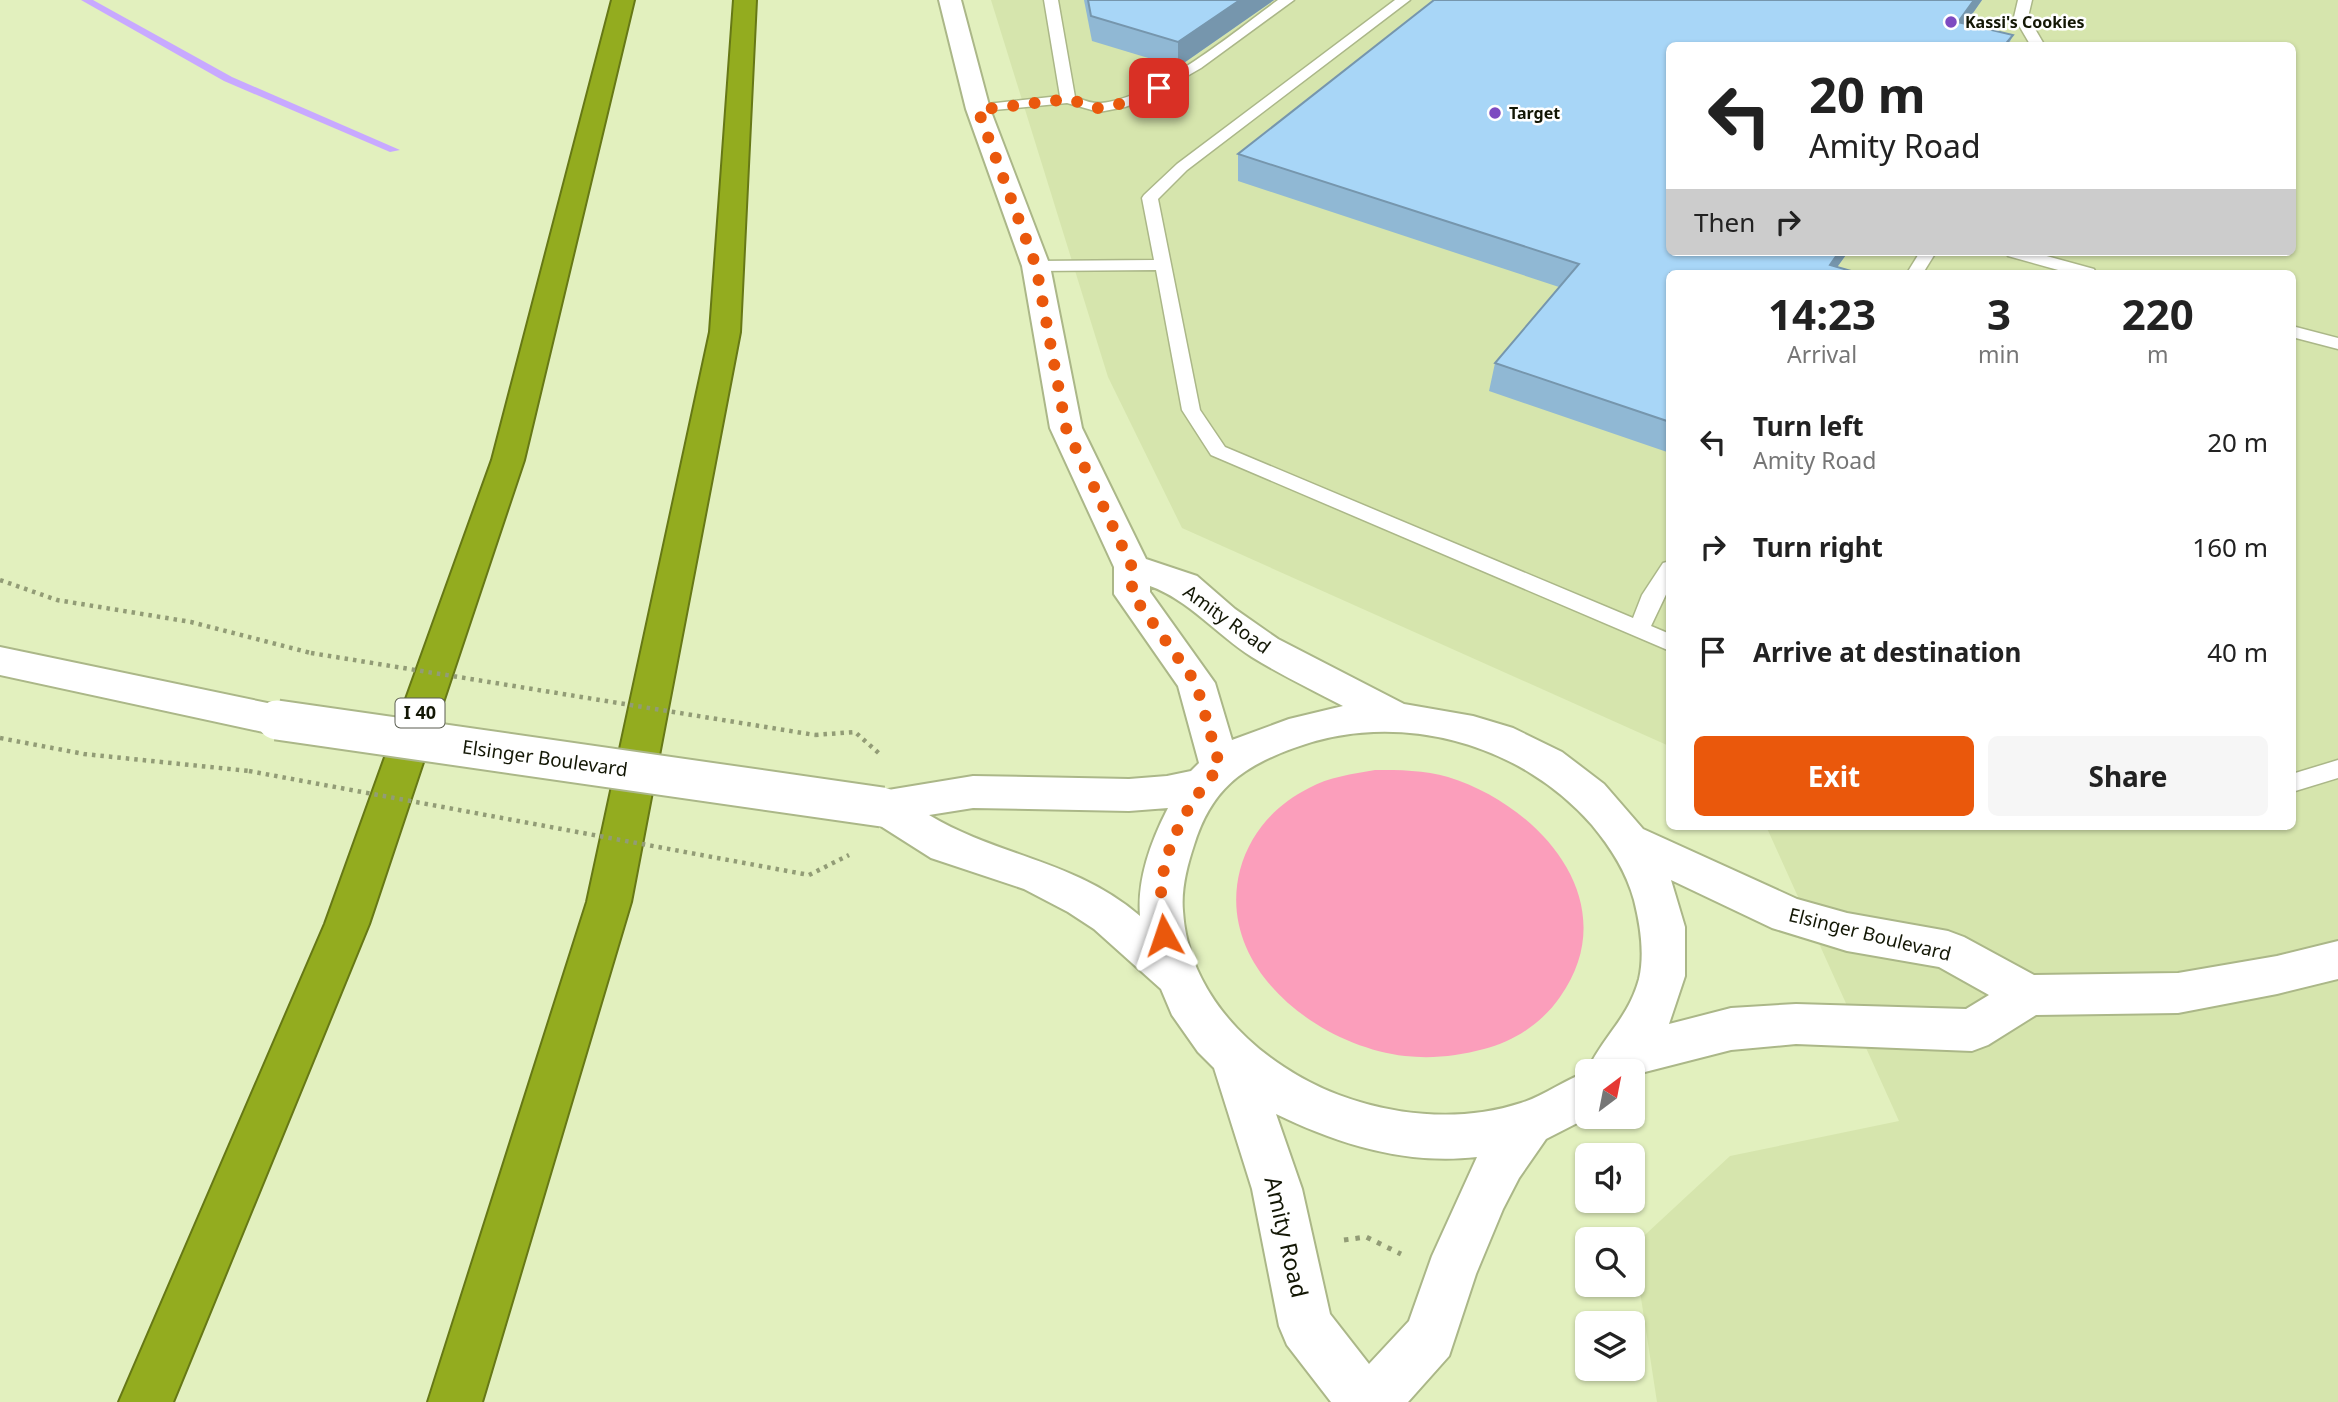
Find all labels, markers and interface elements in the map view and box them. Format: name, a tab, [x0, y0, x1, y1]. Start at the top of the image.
place label: Kassi's Cookies	[1965, 11, 2085, 33]
marker: Kassi's Cookies	[1943, 14, 1959, 30]
pin	[1129, 58, 1189, 118]
text: 20 m	[1809, 61, 1926, 127]
icon: arrive	[1140, 69, 1178, 107]
icon: left	[1694, 70, 1785, 161]
place label: Target	[1509, 102, 1560, 124]
marker: Target	[1487, 105, 1503, 121]
text: Amity Road	[1809, 124, 1981, 167]
icon: right	[1769, 203, 1807, 241]
text: Then	[1694, 204, 1755, 240]
text: 14:23	[1768, 285, 1876, 342]
text: 3	[1987, 285, 2011, 342]
text: 220	[2122, 285, 2194, 342]
text: Arrival	[1787, 338, 1857, 370]
text: min	[1978, 338, 2020, 370]
text: m	[2147, 338, 2169, 370]
text: Turn left	[1753, 408, 1864, 444]
icon: left	[1694, 423, 1732, 461]
text: 20 m	[2207, 424, 2268, 460]
text: Amity Road	[1753, 444, 1876, 476]
icon: right	[1694, 528, 1732, 566]
text: Turn right	[1753, 529, 1883, 565]
text: 160 m	[2192, 529, 2268, 565]
street label: Amity Road	[1178, 579, 1276, 659]
icon: arrive	[1694, 633, 1732, 671]
text: Arrive at destination	[1753, 634, 2022, 670]
text: 40 m	[2207, 634, 2268, 670]
road number: I 40	[396, 698, 444, 728]
street label: Elsinger Boulevard	[461, 734, 629, 782]
button: Exit	[1694, 736, 1974, 816]
button: Share	[1988, 736, 2268, 816]
position arrow	[1127, 898, 1201, 972]
street label: Elsinger Boulevard	[1786, 901, 1954, 967]
north arrow	[1575, 1059, 1645, 1129]
map controls	[1575, 1059, 1645, 1381]
button: sound	[1575, 1143, 1645, 1213]
street label: Amity Road	[1258, 1173, 1316, 1301]
button: search	[1575, 1227, 1645, 1297]
button: layers	[1575, 1311, 1645, 1381]

